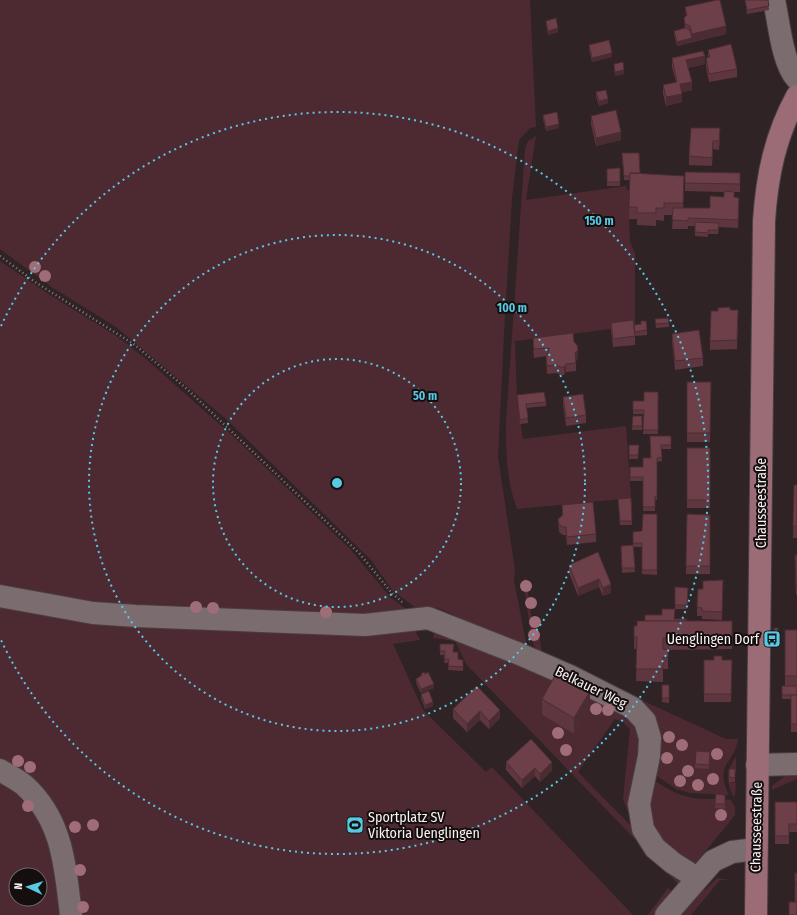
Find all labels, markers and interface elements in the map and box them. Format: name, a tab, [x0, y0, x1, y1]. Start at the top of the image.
text: 150 m	[584, 214, 614, 228]
text: 100 m	[497, 301, 527, 315]
text: 50 m	[413, 389, 437, 403]
street label: Chausseestraße	[753, 458, 770, 548]
centre of rings	[330, 476, 344, 490]
bus stop icon: Uenglingen Dorf	[762, 629, 782, 649]
place label: Uenglingen Dorf	[667, 631, 761, 648]
street label: Belkauer Weg	[552, 663, 630, 712]
street label: Chausseestraße	[747, 782, 766, 872]
place label: Sportplatz SV Viktoria Uenglingen	[368, 809, 480, 842]
sports icon: Sportplatz SV Viktoria Uenglingen	[345, 815, 365, 835]
north arrow	[8, 867, 48, 907]
text: N	[12, 883, 25, 890]

